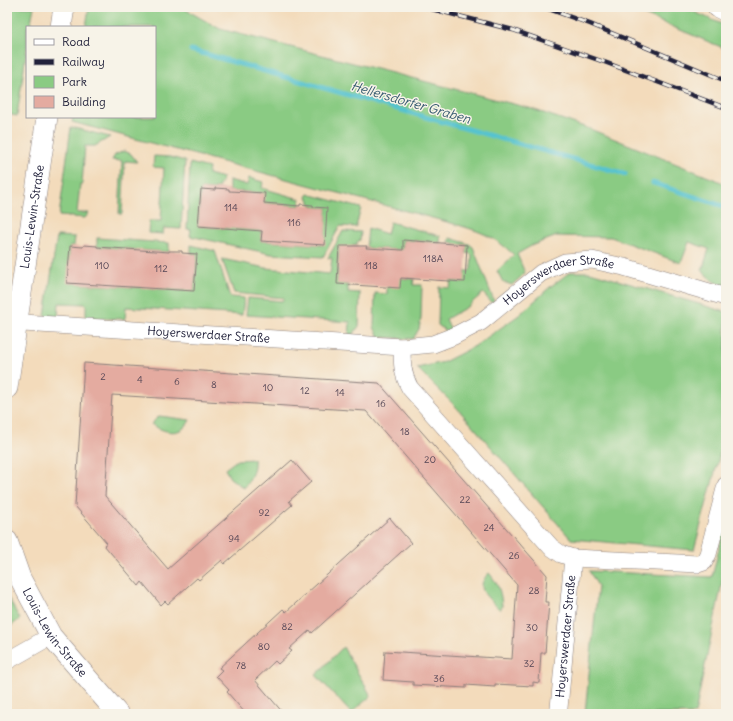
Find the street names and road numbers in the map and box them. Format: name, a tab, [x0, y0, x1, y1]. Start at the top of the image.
street label: Louis-Lewin-Straße	[17, 164, 47, 270]
street label: Hoyerswerdaer Straße	[500, 252, 616, 308]
street label: Hoyerswerdaer Straße	[147, 323, 270, 346]
street label: Hoyerswerdaer Straße	[552, 574, 578, 698]
street label: Louis-Lewin-Straße	[20, 585, 91, 680]

